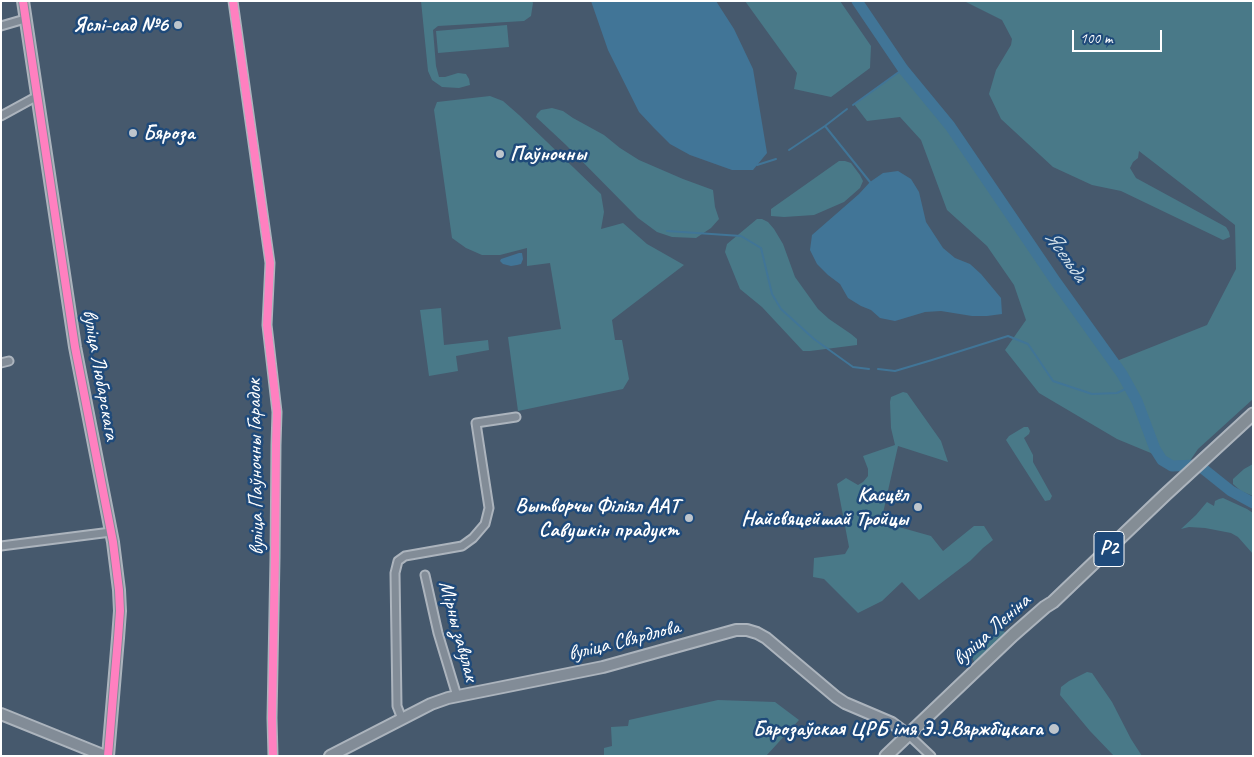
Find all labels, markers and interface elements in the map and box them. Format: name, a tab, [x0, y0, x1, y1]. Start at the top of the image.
place label: Яслі-сад №6	[73, 12, 168, 38]
marker: Яслі-сад №6	[172, 19, 184, 31]
scale bar	[1074, 20, 1164, 52]
text: 100 m	[1080, 29, 1112, 48]
place label: Бяроза	[143, 120, 195, 146]
marker: Бяроза	[127, 127, 139, 139]
place label: Паўночны	[510, 141, 586, 167]
marker: Паўночны	[494, 148, 506, 160]
water label: Ясельда	[1038, 225, 1092, 287]
street label: вуліца Любарскага	[76, 308, 124, 442]
street label: вуліца Паўночны Гарадок	[242, 378, 270, 556]
place label: Касцёл Найсвяцейшай Тройцы	[741, 482, 908, 532]
place label: Вытворчы Філіял ААТ Савушкін прадукт	[515, 493, 679, 543]
marker: Касцёл Найсвяцейшай Тройцы	[912, 501, 924, 513]
marker: Вытворчы Філіял ААТ Савушкін прадукт	[683, 512, 695, 524]
road number: Р2	[1094, 532, 1124, 566]
street label: Мірны завулак	[432, 578, 484, 684]
street label: вуліца Леніна	[948, 589, 1036, 671]
street label: вуліца Свярдлова	[566, 615, 682, 667]
place label: Бярозаўская ЦРБ імя Э.Э.Вяржбіцкага	[753, 716, 1043, 742]
marker: Бярозаўская ЦРБ імя Э.Э.Вяржбіцкага	[1047, 722, 1061, 736]

